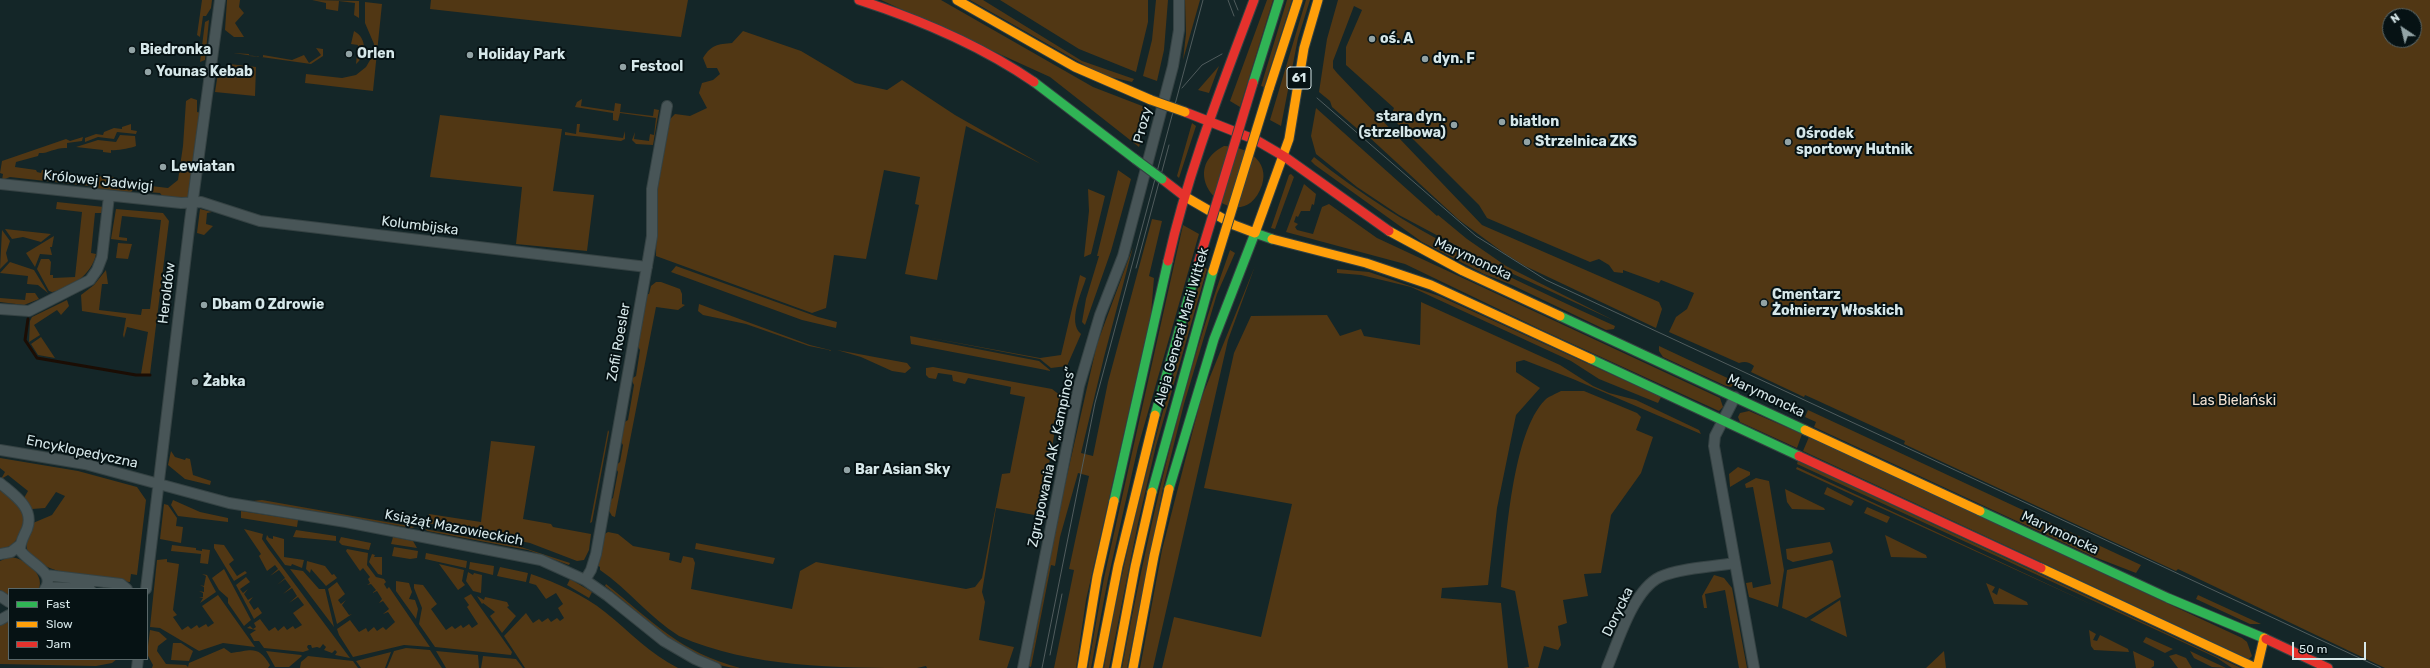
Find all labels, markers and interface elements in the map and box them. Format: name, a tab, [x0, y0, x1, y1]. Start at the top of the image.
north arrow	[2382, 8, 2422, 48]
text: N	[2388, 11, 2402, 26]
place label: oś. A	[1380, 31, 1413, 47]
marker: oś. A	[1367, 34, 1377, 44]
place label: Biedronka	[140, 42, 211, 58]
marker: Biedronka	[127, 45, 137, 55]
place label: Orlen	[357, 46, 395, 62]
place label: Holiday Park	[478, 47, 565, 63]
marker: Orlen	[344, 49, 354, 59]
marker: Holiday Park	[465, 50, 475, 60]
place label: dyn. F	[1433, 51, 1475, 67]
marker: dyn. F	[1420, 54, 1430, 64]
place label: Festool	[631, 59, 683, 75]
marker: Festool	[618, 62, 628, 72]
place label: Younas Kebab	[156, 64, 253, 80]
marker: Younas Kebab	[143, 67, 153, 77]
road number: 61	[1287, 67, 1311, 89]
street label: Prozy	[1130, 105, 1156, 145]
place label: stara dyn. (strzelbowa)	[1359, 109, 1446, 142]
place label: biatlon	[1510, 114, 1559, 130]
marker: biatlon	[1497, 117, 1507, 127]
marker: stara dyn. (strzelbowa)	[1449, 120, 1459, 130]
place label: Ośrodek sportowy Hutnik	[1796, 126, 1913, 158]
place label: Strzelnica ZKS	[1535, 134, 1637, 150]
marker: Strzelnica ZKS	[1522, 137, 1532, 147]
marker: Ośrodek sportowy Hutnik	[1783, 137, 1793, 147]
place label: Lewiatan	[171, 159, 235, 175]
marker: Lewiatan	[158, 162, 168, 172]
street label: Królowej Jadwigi	[42, 167, 154, 195]
street label: Kolumbijska	[380, 213, 460, 239]
street label: Marymoncka	[1432, 234, 1514, 284]
street label: Aleja Generał Marii Wittek	[1151, 246, 1213, 408]
street label: Heroldów	[155, 261, 179, 325]
place label: Cmentarz Żołnierzy Włoskich	[1772, 287, 1903, 320]
place label: Dbam O Zdrowie	[212, 297, 324, 313]
marker: Cmentarz Żołnierzy Włoskich	[1759, 298, 1769, 308]
marker: Dbam O Zdrowie	[199, 300, 209, 310]
street label: Zofii Roesler	[604, 301, 634, 383]
street label: Zgrupowania AK „Kampinos”	[1025, 365, 1079, 549]
street label: Marymoncka	[1725, 371, 1807, 421]
place label: Żabka	[203, 374, 245, 390]
marker: Żabka	[190, 377, 200, 387]
park label: Las Bielański	[2192, 393, 2276, 409]
street label: Encyklopedyczna	[25, 432, 139, 472]
place label: Bar Asian Sky	[855, 462, 950, 478]
marker: Bar Asian Sky	[842, 465, 852, 475]
street label: Książąt Mazowieckich	[383, 506, 525, 550]
street label: Marymoncka	[2019, 508, 2101, 558]
street label: Dorycka	[1599, 584, 1637, 640]
legend	[8, 588, 148, 660]
text: Fast	[46, 597, 70, 611]
text: Slow	[46, 617, 73, 631]
scale bar	[2294, 634, 2368, 660]
text: Jam	[46, 637, 71, 651]
text: 50 m	[2299, 642, 2327, 656]

